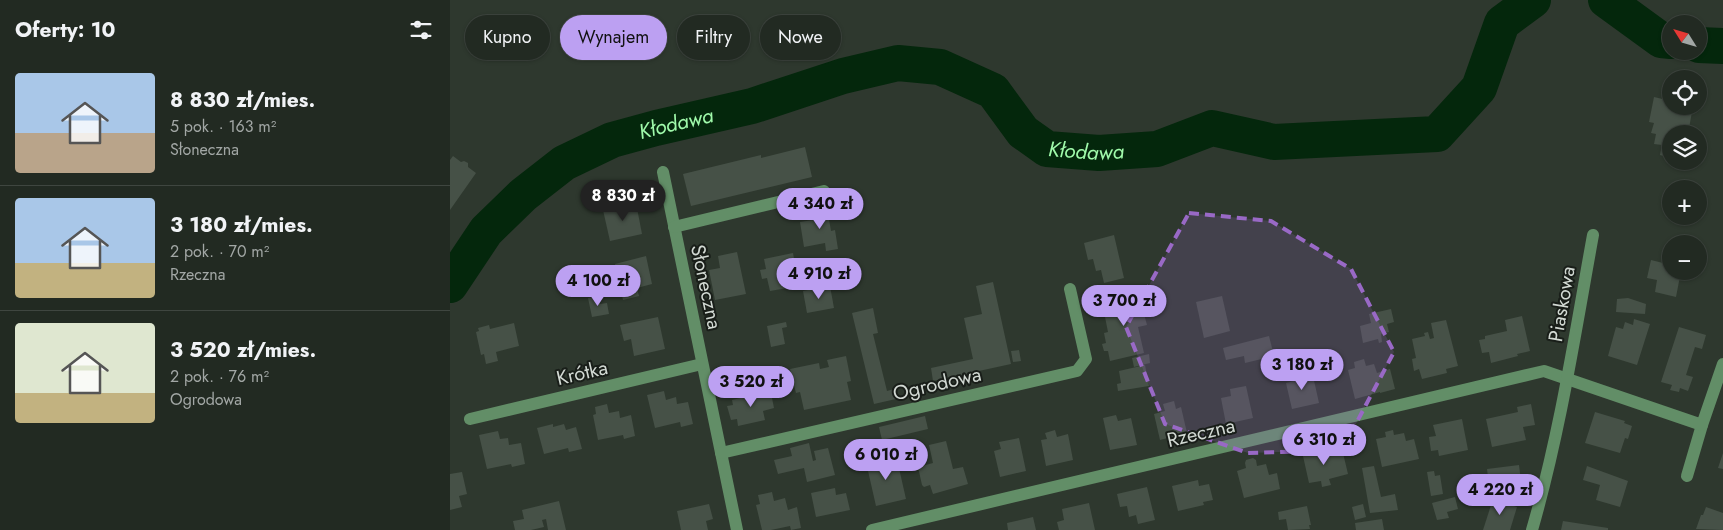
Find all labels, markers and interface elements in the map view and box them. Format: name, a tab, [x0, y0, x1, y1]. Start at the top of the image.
text: Oferty: 10	[15, 15, 115, 45]
chip: Kupno	[465, 15, 550, 60]
chip: Wynajem	[560, 15, 667, 60]
chip: Filtry	[677, 15, 750, 60]
chip: Nowe	[760, 15, 841, 60]
north arrow	[1662, 15, 1708, 60]
map controls	[1662, 15, 1707, 280]
icon: filters	[407, 16, 435, 44]
button: locate	[1662, 70, 1707, 115]
text: 8 830 zł/mies.	[170, 85, 315, 115]
icon: home	[55, 93, 115, 153]
water label: Kłodawa	[635, 100, 717, 147]
text: 5 pok. · 163 m²	[170, 115, 276, 138]
button: layers	[1662, 125, 1707, 170]
water label: Kłodawa	[1047, 134, 1125, 168]
text: Słoneczna	[170, 138, 239, 161]
pin: 8 830 zł	[571, 180, 675, 222]
button: +	[1662, 180, 1707, 225]
text: 8 830 zł	[592, 184, 654, 207]
pin: 4 340 zł	[768, 188, 872, 230]
text: 4 340 zł	[787, 192, 853, 215]
text: 3 180 zł/mies.	[170, 210, 313, 240]
icon: home	[55, 218, 115, 278]
button: −	[1662, 235, 1707, 280]
text: 2 pok. · 70 m²	[170, 240, 269, 263]
street label: Słoneczna	[683, 242, 729, 332]
pin: 4 910 zł	[767, 258, 871, 300]
text: 4 910 zł	[788, 262, 850, 285]
text: Rzeczna	[170, 263, 225, 286]
pin: 4 100 zł	[546, 264, 650, 307]
street label: Piaskowa	[1541, 264, 1583, 344]
text: 4 100 zł	[567, 269, 629, 292]
pin: 3 700 zł	[1072, 284, 1176, 327]
text: 3 700 zł	[1092, 289, 1156, 312]
text: 3 520 zł/mies.	[170, 335, 316, 365]
icon: home	[55, 343, 115, 403]
pin: 3 180 zł	[1250, 348, 1354, 391]
street label: Krótka	[553, 353, 611, 393]
text: 3 180 zł	[1272, 353, 1332, 376]
street label: Ogrodowa	[890, 360, 984, 408]
text: 2 pok. · 76 m²	[170, 365, 269, 388]
pin: 3 520 zł	[699, 366, 803, 408]
text: 3 520 zł	[719, 370, 783, 393]
text: Ogrodowa	[170, 388, 242, 411]
street label: Rzeczna	[1164, 411, 1238, 455]
pin: 6 310 zł	[1272, 424, 1376, 466]
text: 6 310 zł	[1293, 428, 1355, 451]
pin: 6 010 zł	[834, 438, 938, 481]
text: 6 010 zł	[855, 443, 917, 466]
pin: 4 220 zł	[1448, 474, 1552, 516]
text: 4 220 zł	[1467, 478, 1533, 501]

